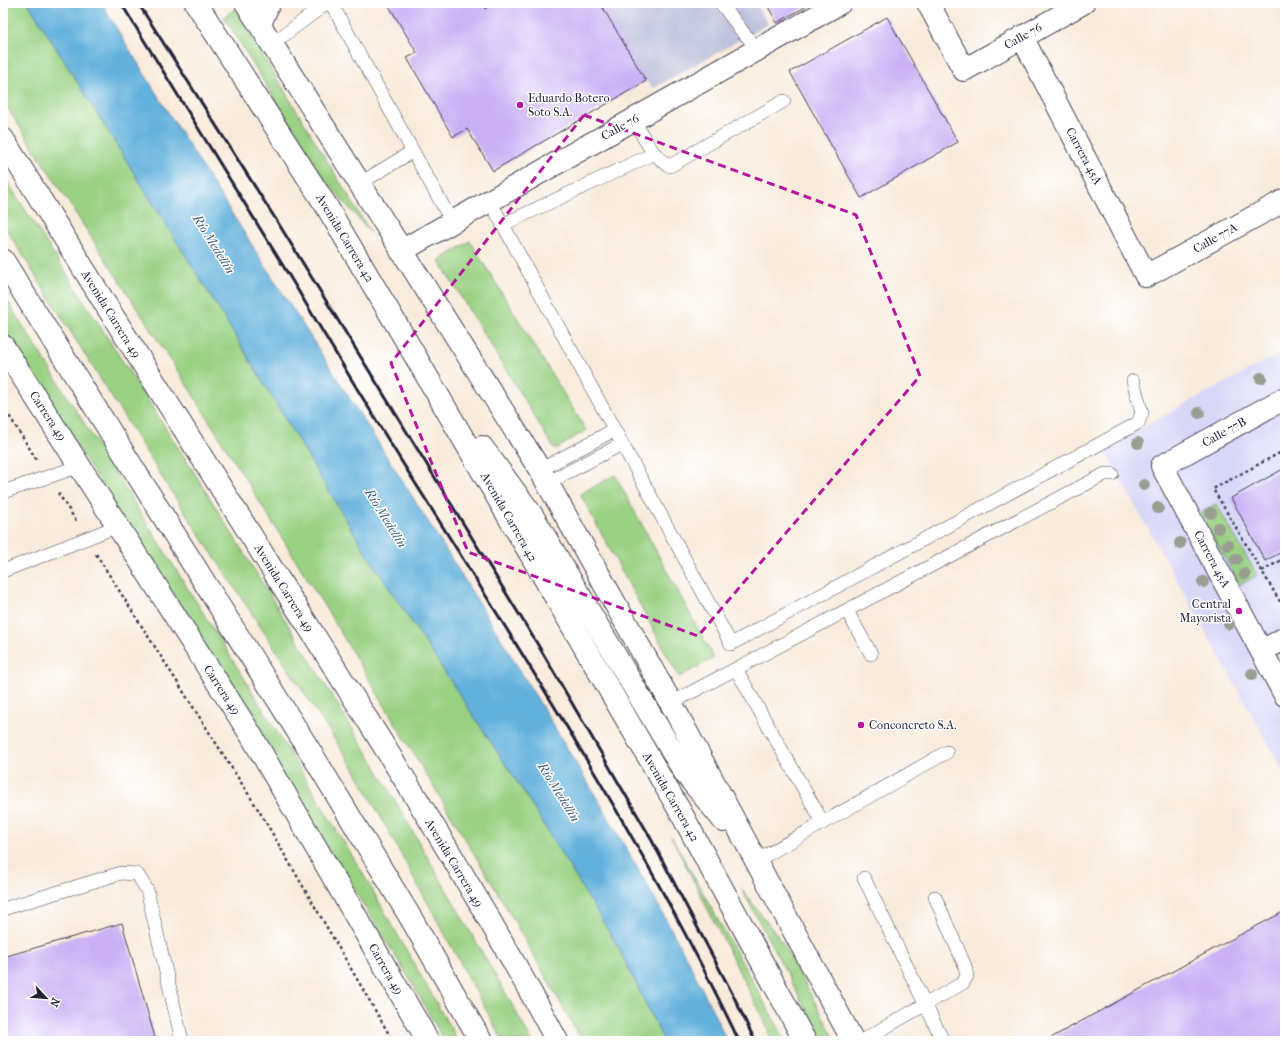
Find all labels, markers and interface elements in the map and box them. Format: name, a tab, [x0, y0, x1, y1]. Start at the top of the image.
street label: Calle 76	[1002, 20, 1045, 52]
place label: Eduardo Botero Soto S.A.	[528, 91, 609, 119]
marker: Eduardo Botero Soto S.A.	[515, 100, 525, 110]
street label: Calle 76	[599, 111, 642, 143]
street label: Carrera 45A	[1063, 125, 1105, 187]
street label: Avenida Carrera 42	[313, 190, 377, 285]
water label: Río Medellín	[189, 211, 238, 276]
street label: Calle 77A	[1191, 220, 1240, 256]
street label: Avenida Carrera 49	[78, 267, 144, 360]
street label: Carrera 49	[27, 389, 69, 443]
street label: Calle 77B	[1200, 414, 1249, 450]
street label: Avenida Carrera 42	[477, 469, 540, 564]
water label: Río Medellín	[361, 485, 410, 550]
street label: Carrera 45A	[1191, 528, 1233, 590]
street label: Avenida Carrera 49	[251, 541, 317, 634]
place label: Central Mayorista	[1180, 597, 1232, 625]
marker: Central Mayorista	[1234, 606, 1244, 616]
street label: Carrera 49	[201, 663, 243, 717]
place label: Conconcreto S.A.	[869, 718, 956, 732]
marker: Conconcreto S.A.	[856, 720, 866, 730]
street label: Avenida Carrera 42	[639, 749, 702, 844]
water label: Río Medellín	[534, 759, 583, 824]
street label: Avenida Carrera 49	[422, 815, 486, 910]
street label: Carrera 49	[366, 941, 406, 997]
north arrow	[26, 978, 66, 1018]
text: N	[47, 996, 62, 1009]

